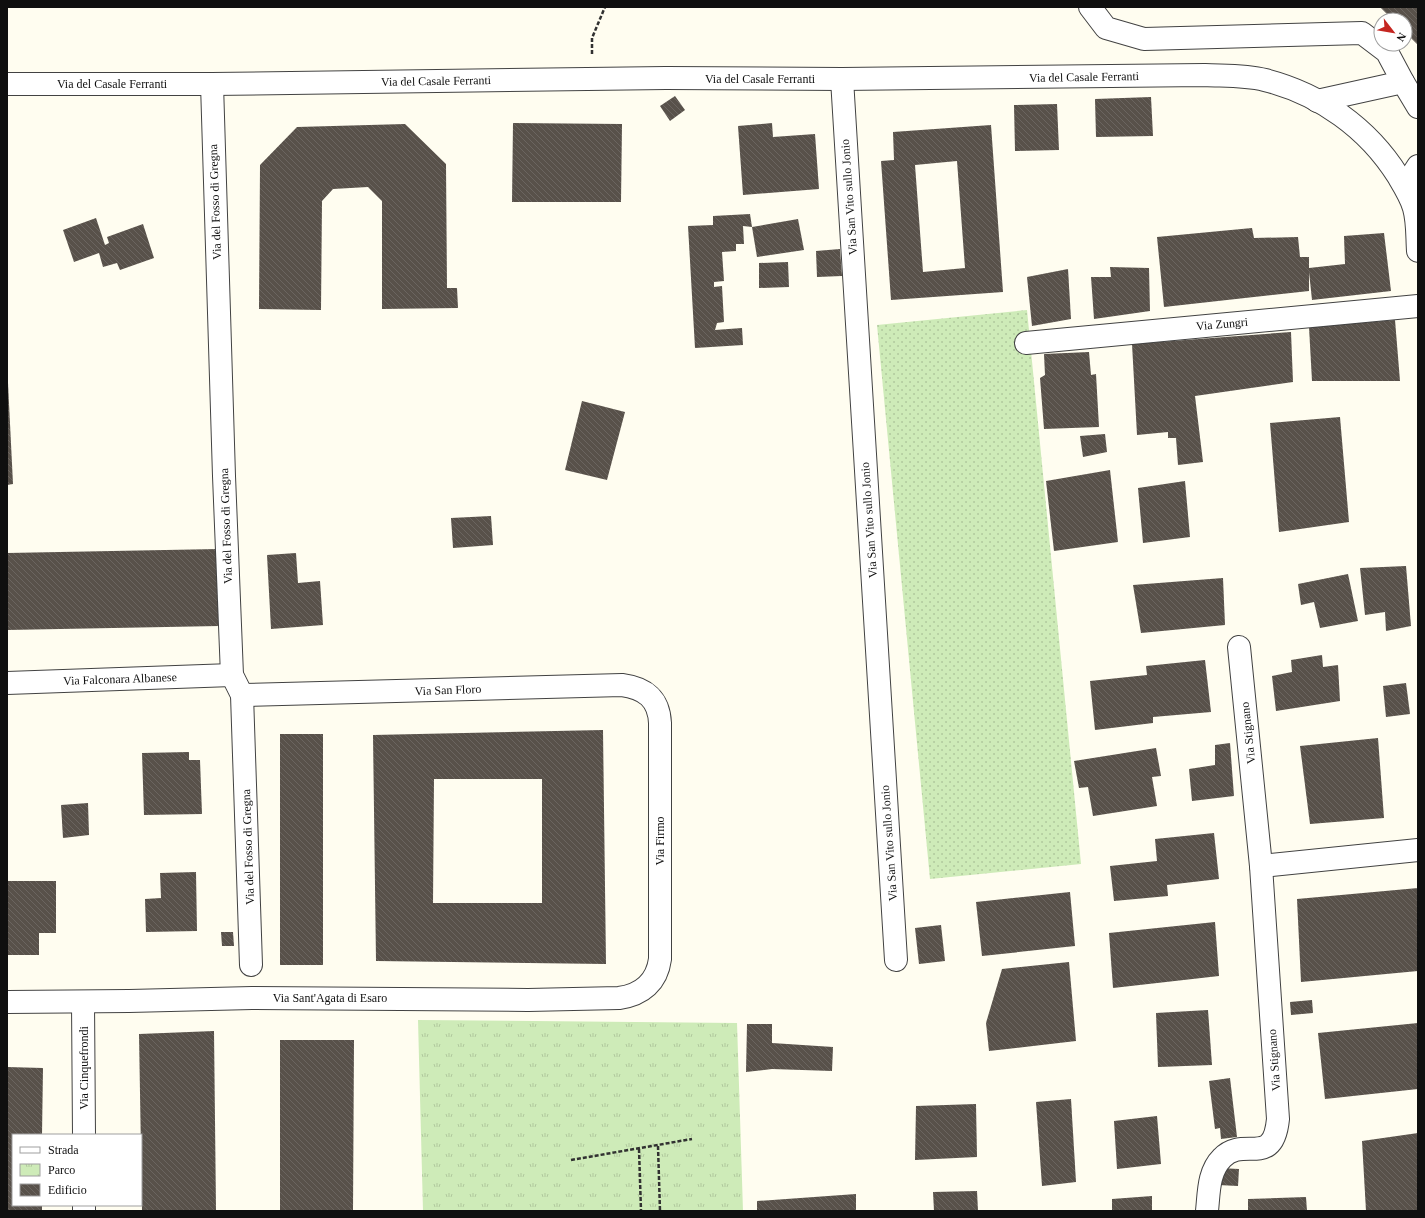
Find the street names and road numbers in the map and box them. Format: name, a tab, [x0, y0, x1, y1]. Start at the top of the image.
street label: Via del Casale Ferranti	[1029, 69, 1140, 85]
street label: Via del Casale Ferranti	[705, 72, 816, 86]
street label: Via del Casale Ferranti	[381, 73, 492, 89]
street label: Via del Casale Ferranti	[57, 77, 168, 91]
street label: Via San Vito sullo Jonio	[838, 138, 860, 256]
street label: Via del Fosso di Gregna	[206, 143, 224, 260]
street label: Via Zungri	[1195, 315, 1249, 333]
street label: Via San Vito sullo Jonio	[858, 461, 880, 579]
street label: Via del Fosso di Gregna	[217, 467, 235, 584]
street label: Via Falconara Albanese	[63, 670, 177, 688]
street label: Via San Floro	[414, 682, 482, 698]
street label: Via Stignano	[1238, 701, 1258, 765]
street label: Via San Vito sullo Jonio	[878, 784, 900, 902]
street label: Via del Fosso di Gregna	[239, 788, 257, 905]
street label: Via Firmo	[653, 817, 667, 865]
street label: Via Sant'Agata di Esaro	[273, 991, 387, 1005]
street label: Via Cinquefrondi	[77, 1026, 91, 1110]
street label: Via Stignano	[1265, 1028, 1283, 1092]

